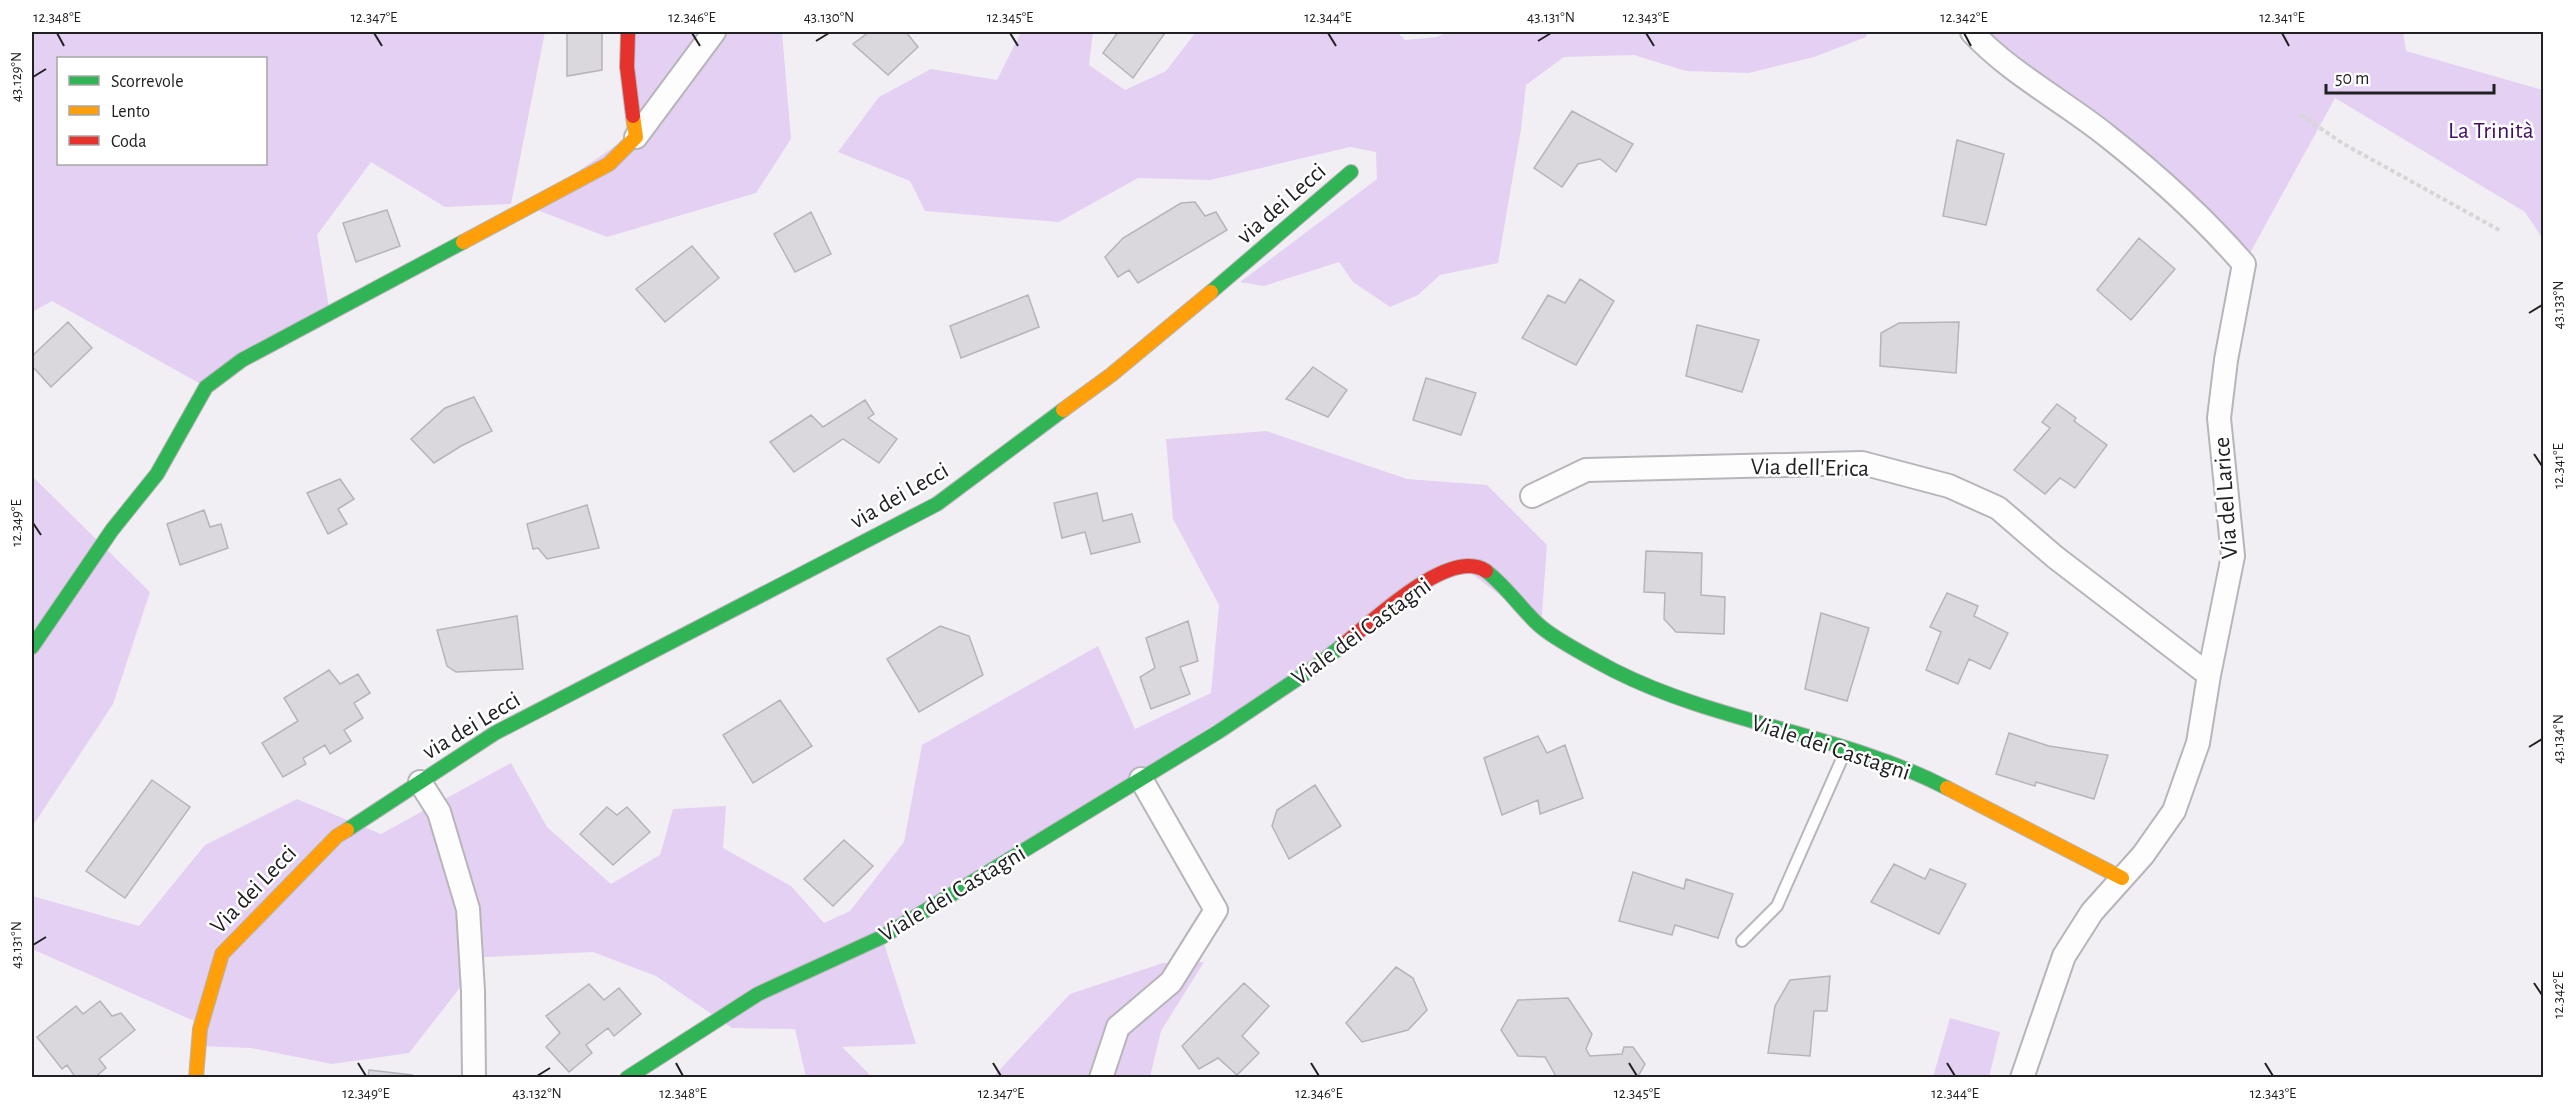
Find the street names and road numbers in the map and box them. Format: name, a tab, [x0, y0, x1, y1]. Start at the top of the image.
street label: via dei Lecci	[1233, 159, 1331, 249]
street label: Via del Larice	[2210, 436, 2242, 560]
street label: Via dell'Erica	[1750, 455, 1870, 481]
street label: via dei Lecci	[846, 458, 953, 534]
street label: Viale dei Castagni	[1287, 573, 1436, 690]
street label: via dei Lecci	[418, 687, 525, 764]
street label: Viale dei Castagni	[1748, 711, 1913, 785]
street label: Via dei Lecci	[206, 841, 301, 939]
street label: Viale dei Castagni	[875, 841, 1030, 947]

